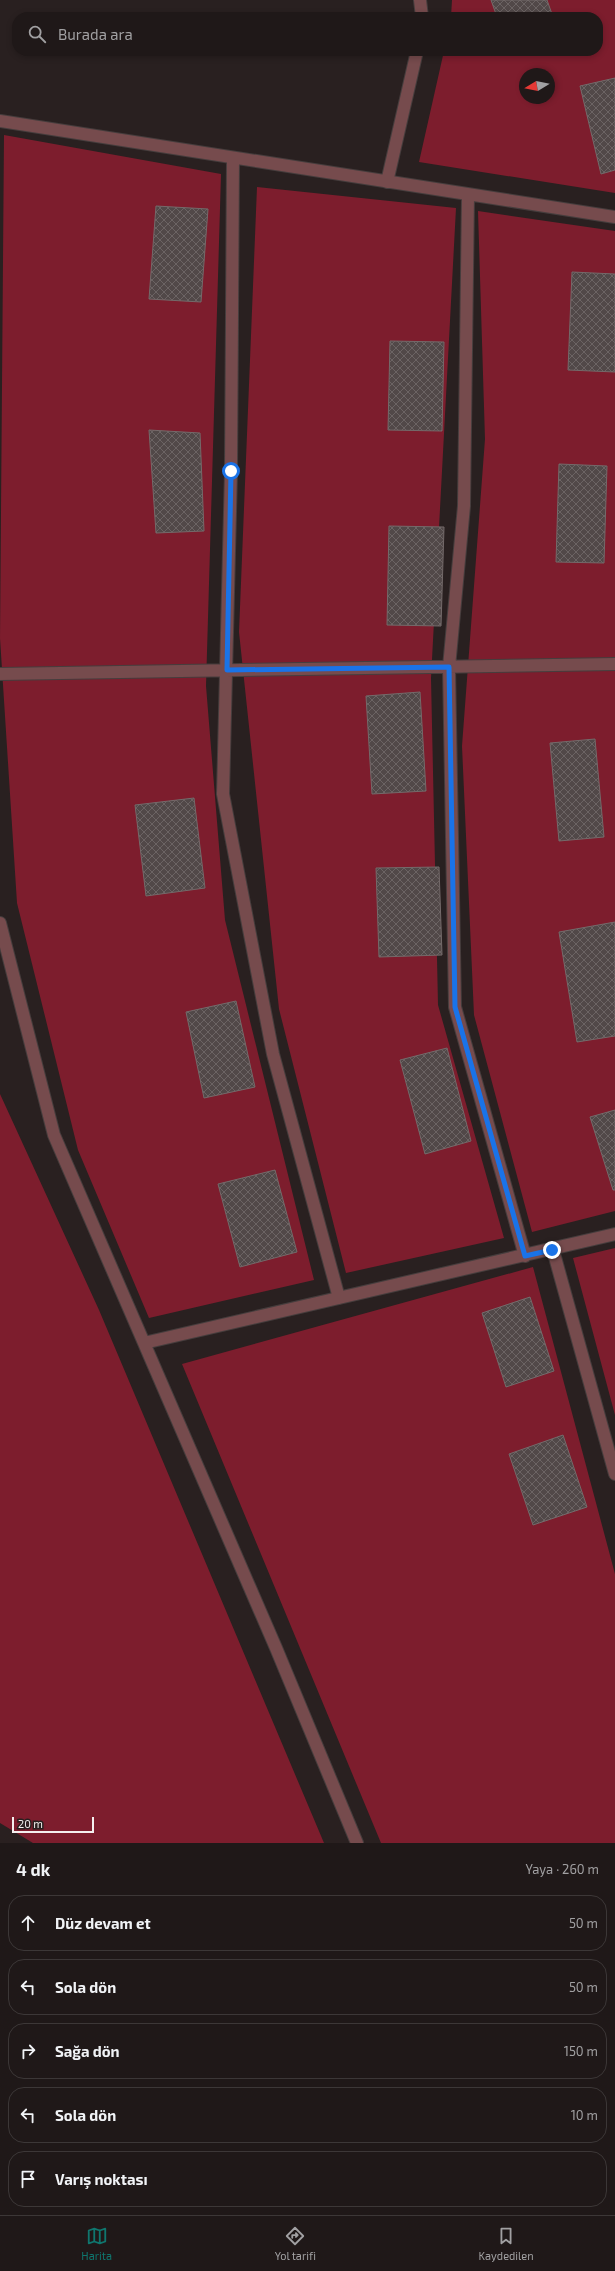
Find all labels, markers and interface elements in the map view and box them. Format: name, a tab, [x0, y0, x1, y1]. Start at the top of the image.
search box	[12, 12, 603, 56]
icon: search	[26, 23, 48, 45]
text: Burada ara	[58, 25, 133, 43]
north arrow	[519, 68, 555, 104]
route start	[222, 462, 240, 480]
route end	[543, 1241, 561, 1259]
scale bar	[12, 1815, 94, 1834]
text: 20 m	[18, 1817, 43, 1830]
text: 4 dk	[16, 1859, 50, 1879]
text: Yaya · 260 m	[526, 1861, 599, 1877]
icon: ahead	[17, 1912, 39, 1934]
text: Düz devam et	[55, 1914, 151, 1932]
text: 50 m	[569, 1915, 598, 1931]
icon: left	[17, 1976, 39, 1998]
text: Sola dön	[55, 1978, 116, 1996]
text: 50 m	[569, 1979, 598, 1995]
icon: right	[17, 2040, 39, 2062]
text: Sağa dön	[55, 2042, 120, 2060]
text: 150 m	[564, 2043, 598, 2059]
icon: left	[17, 2104, 39, 2126]
text: Sola dön	[55, 2106, 116, 2124]
text: 10 m	[571, 2107, 598, 2123]
icon: arrive	[17, 2168, 39, 2190]
text: Varış noktası	[55, 2170, 148, 2188]
tab: Harita	[81, 2225, 112, 2262]
tab: Yol tarifi	[275, 2225, 316, 2262]
tab: Kaydedilen	[479, 2225, 534, 2262]

